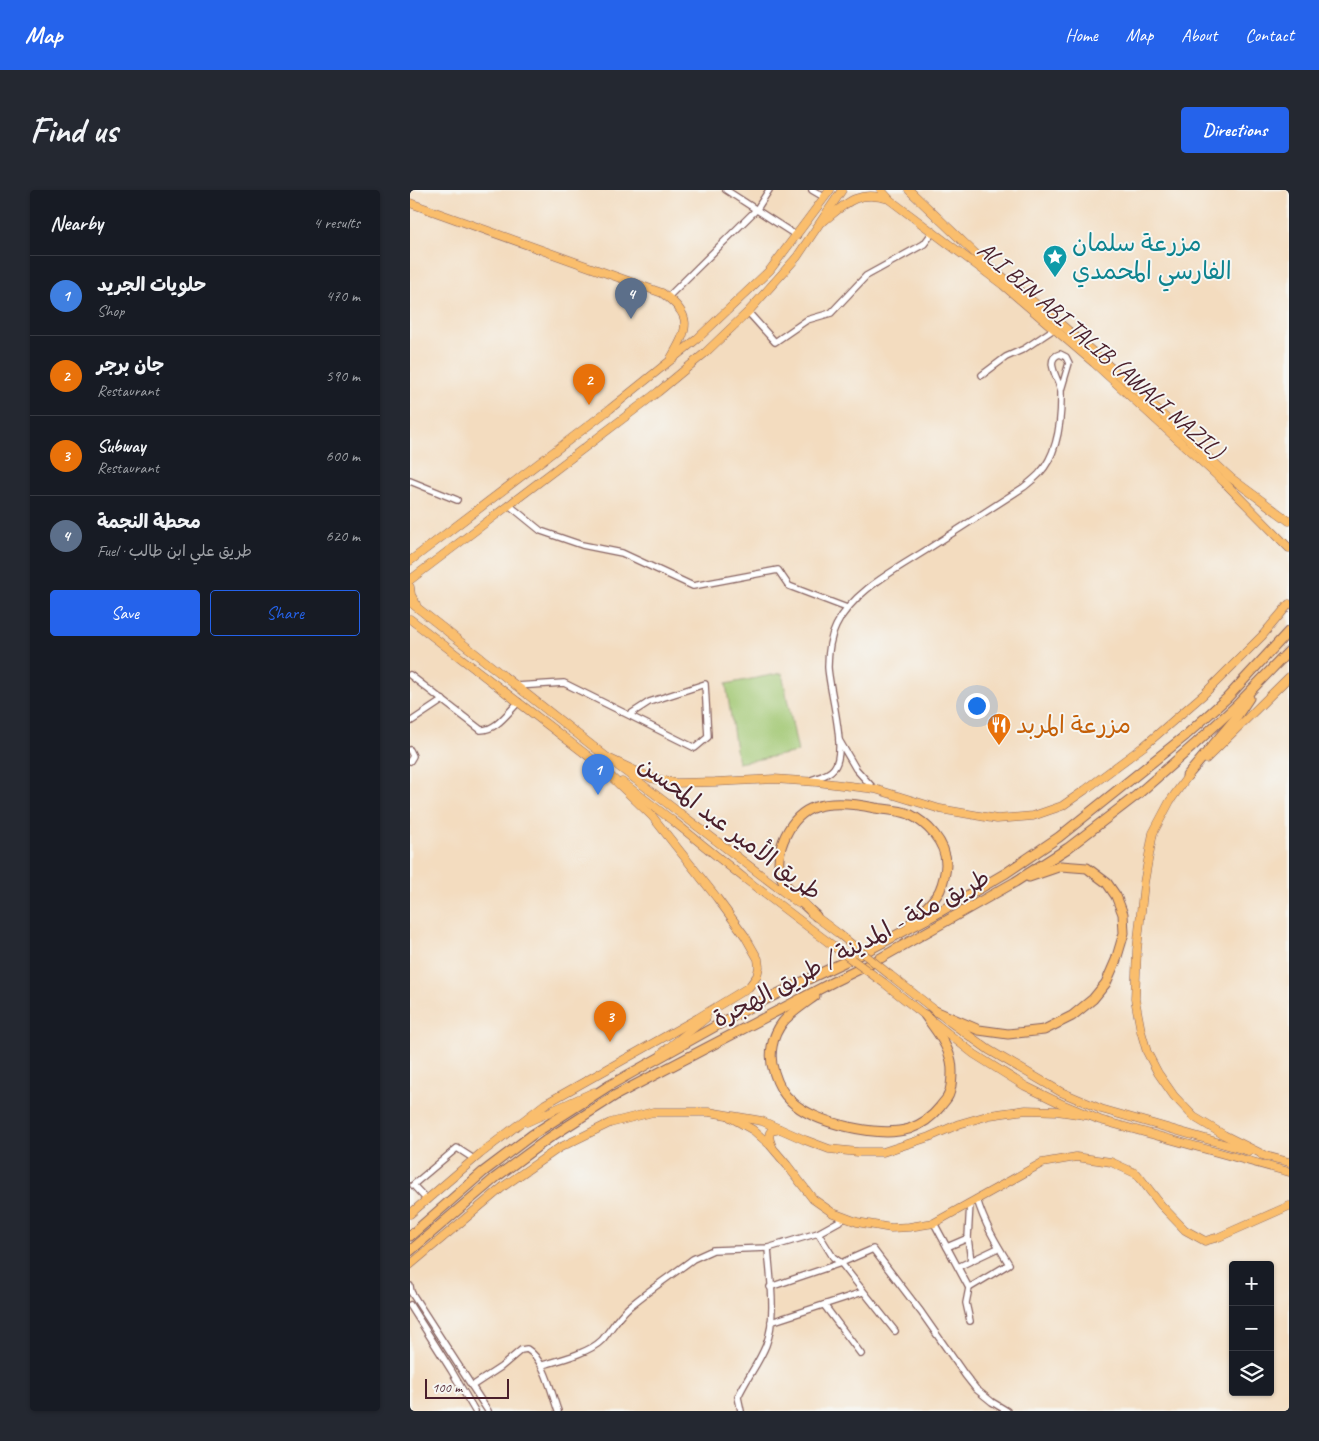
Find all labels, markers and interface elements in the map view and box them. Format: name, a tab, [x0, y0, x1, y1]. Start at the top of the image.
text: Map	[25, 20, 62, 50]
text: Home	[1065, 24, 1098, 46]
text: Map	[1126, 24, 1153, 46]
text: About	[1181, 24, 1217, 46]
text: Contact	[1245, 24, 1294, 46]
button: Directions	[1181, 107, 1289, 153]
text: Find us	[30, 108, 117, 153]
text: Nearby	[50, 210, 103, 236]
text: 4 results	[313, 213, 360, 233]
place label: مزرعة سلمان الفارسي المحمدي	[1072, 228, 1232, 292]
street label: ALI BIN ABI TALIB (AWALI NAZIL)	[971, 235, 1231, 466]
place icon: مزرعة سلمان الفارسي المحمدي	[1042, 244, 1068, 278]
text: حلويات الجريد	[97, 273, 206, 297]
pin: 4	[615, 278, 647, 319]
text: 1	[62, 286, 70, 306]
text: 470 m	[326, 286, 360, 306]
text: Shop	[97, 301, 124, 321]
text: جان برجر	[97, 353, 164, 377]
pin: 2	[573, 364, 605, 405]
text: 2	[62, 366, 70, 386]
text: 590 m	[326, 366, 360, 386]
text: Restaurant	[97, 381, 159, 401]
text: Subway	[97, 434, 145, 458]
text: 3	[62, 446, 70, 466]
text: 600 m	[326, 446, 360, 466]
text: Restaurant	[97, 458, 159, 478]
text: محطة النجمة	[97, 510, 201, 534]
text: 4	[62, 526, 70, 546]
text: 620 m	[326, 526, 360, 546]
text: Fuel · طريق علي ابن طالب	[97, 541, 252, 561]
button: Save	[50, 590, 200, 636]
button: Share	[210, 590, 360, 636]
your location	[964, 693, 990, 719]
place label: مزرعة المربد	[1016, 710, 1131, 740]
restaurant icon: مزرعة المربد	[986, 712, 1012, 746]
street label: طريق الأمير عبد المحسن	[632, 748, 829, 907]
pin: 1	[582, 754, 614, 795]
street label: طريق مكة - المدينة / طريق الهجرة	[707, 862, 995, 1034]
pin: 3	[594, 1001, 626, 1042]
map controls	[1229, 1261, 1274, 1396]
button: +	[1229, 1261, 1274, 1306]
button: −	[1229, 1306, 1274, 1351]
button: layers	[1229, 1351, 1274, 1396]
scale bar	[425, 1376, 509, 1399]
text: 100 m	[432, 1379, 462, 1396]

